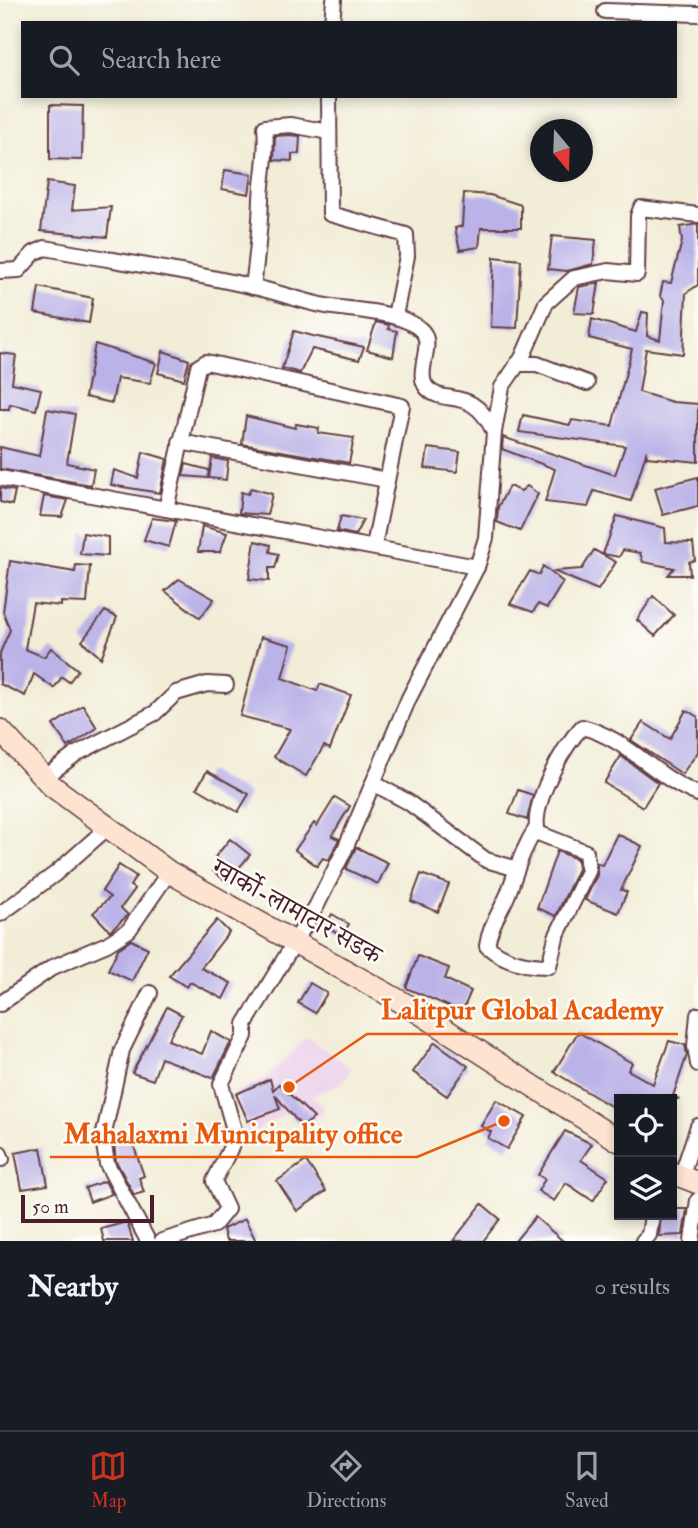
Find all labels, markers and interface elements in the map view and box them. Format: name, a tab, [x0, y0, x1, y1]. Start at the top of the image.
search box	[21, 21, 677, 98]
icon: search	[45, 41, 83, 79]
text: Search here	[101, 44, 221, 76]
north arrow	[530, 119, 593, 182]
street label: ग्वार्को-लामाटार सडक	[204, 851, 388, 972]
callout: Lalitpur Global Academy	[367, 985, 678, 1034]
text: Lalitpur Global Academy	[381, 993, 665, 1028]
map controls	[614, 1094, 677, 1220]
button: locate	[614, 1094, 677, 1157]
callout: Mahalaxmi Municipality office	[50, 1108, 417, 1157]
text: Mahalaxmi Municipality office	[63, 1117, 403, 1152]
button: layers	[614, 1157, 677, 1220]
scale bar	[21, 1192, 154, 1224]
text: 50 m	[32, 1195, 69, 1219]
text: Nearby	[28, 1268, 118, 1305]
text: 0 results	[594, 1272, 670, 1301]
tab: Map	[89, 1447, 127, 1513]
tab: Directions	[306, 1447, 386, 1513]
tab: Saved	[565, 1447, 609, 1513]

